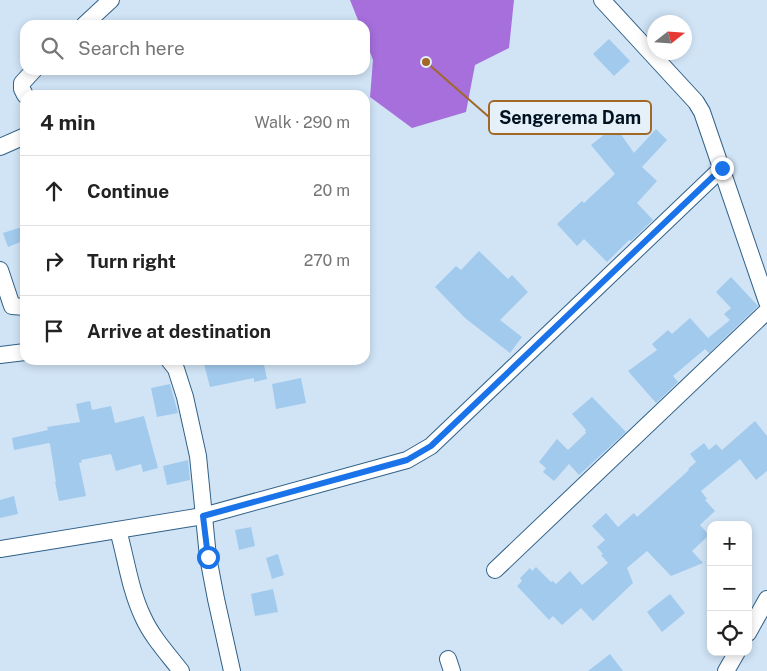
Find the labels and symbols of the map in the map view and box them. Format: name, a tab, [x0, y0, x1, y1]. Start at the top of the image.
north arrow	[647, 15, 692, 60]
callout: Sengerema Dam	[489, 101, 651, 134]
text: Sengerema Dam	[499, 107, 641, 128]
route end	[711, 157, 734, 180]
route start	[197, 546, 220, 569]

